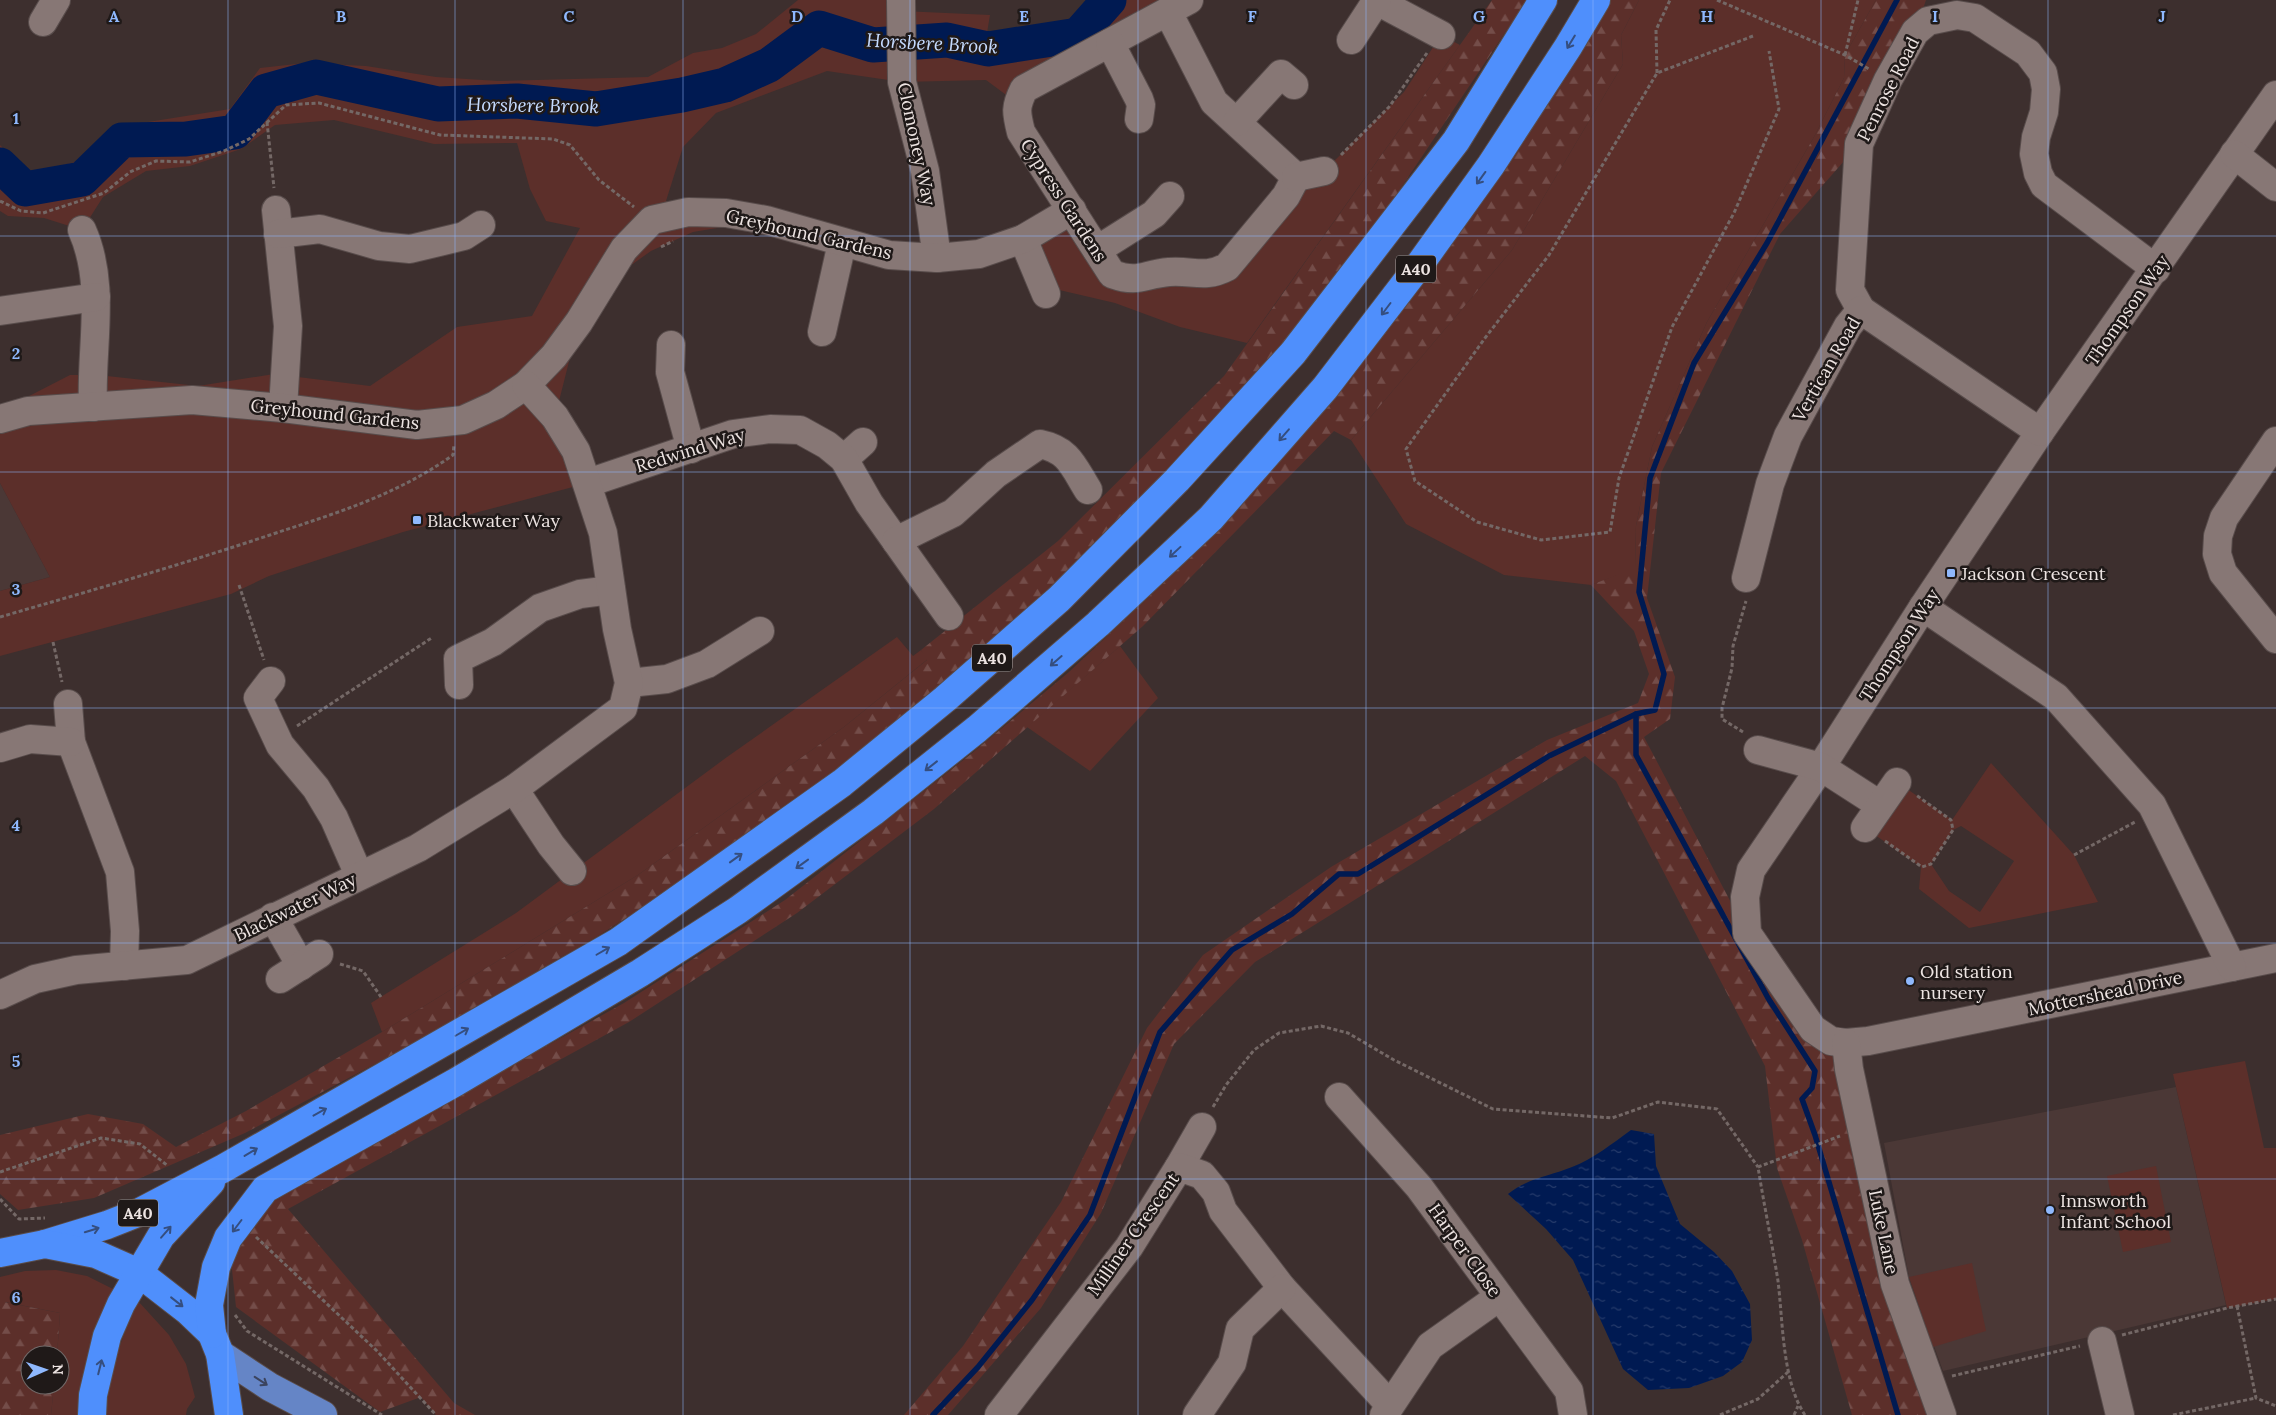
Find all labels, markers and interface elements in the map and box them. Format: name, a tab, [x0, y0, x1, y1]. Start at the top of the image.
text: A	[109, 6, 120, 26]
text: B	[336, 6, 347, 26]
text: C	[563, 6, 575, 26]
text: D	[791, 6, 803, 26]
text: E	[1019, 6, 1029, 26]
text: F	[1247, 6, 1257, 26]
text: G	[1473, 6, 1485, 26]
text: H	[1701, 6, 1714, 26]
text: I	[1932, 6, 1938, 26]
text: J	[2158, 6, 2166, 26]
water label: Horsbere Brook	[865, 28, 999, 58]
street label: Penrose Road	[1852, 33, 1924, 145]
one-way arrow	[1566, 35, 1576, 49]
street label: Clomoney Way	[893, 80, 941, 208]
water label: Horsbere Brook	[467, 92, 599, 118]
text: 1	[13, 108, 19, 128]
street label: Cypress Gardens	[1016, 134, 1112, 266]
one-way arrow	[1476, 170, 1487, 184]
street label: Greyhound Gardens	[724, 204, 894, 264]
street label: Thompson Way	[2080, 250, 2174, 370]
road number: A40	[1396, 255, 1436, 282]
one-way arrow	[1380, 302, 1391, 315]
street label: Vertican Road	[1786, 312, 1865, 426]
text: 2	[12, 343, 20, 363]
street label: Greyhound Gardens	[250, 394, 420, 434]
street label: Redwind Way	[632, 422, 748, 478]
one-way arrow	[1278, 429, 1289, 442]
place label: Blackwater Way	[427, 509, 560, 532]
marker: Blackwater Way	[411, 514, 423, 526]
one-way arrow	[1169, 546, 1182, 558]
place label: Jackson Crescent	[1960, 562, 2106, 585]
marker: Jackson Crescent	[1945, 567, 1957, 579]
text: 3	[12, 579, 21, 599]
street label: Thompson Way	[1854, 584, 1944, 706]
road number: A40	[972, 644, 1012, 671]
one-way arrow	[1049, 656, 1062, 667]
one-way arrow	[925, 760, 938, 771]
text: 4	[12, 815, 21, 835]
one-way arrow	[729, 853, 743, 863]
one-way arrow	[795, 859, 809, 869]
street label: Blackwater Way	[230, 867, 360, 946]
one-way arrow	[595, 946, 610, 956]
place label: Old station nursery	[1920, 960, 2013, 1004]
street label: Mottershead Drive	[2026, 965, 2185, 1021]
marker: Old station nursery	[1904, 975, 1916, 987]
one-way arrow	[454, 1026, 468, 1036]
text: 5	[12, 1051, 21, 1071]
one-way arrow	[313, 1107, 328, 1117]
one-way arrow	[244, 1146, 258, 1156]
street label: Milliner Crescent	[1082, 1168, 1184, 1300]
street label: Luke Lane	[1864, 1188, 1904, 1277]
place label: Innsworth Infant School	[2060, 1189, 2171, 1233]
street label: Harper Close	[1423, 1199, 1507, 1301]
road number: A40	[118, 1200, 158, 1226]
marker: Innsworth Infant School	[2044, 1204, 2056, 1216]
one-way arrow	[232, 1219, 242, 1233]
one-way arrow	[83, 1224, 99, 1234]
one-way arrow	[160, 1226, 171, 1239]
text: 6	[11, 1287, 21, 1307]
one-way arrow	[170, 1296, 183, 1307]
north arrow	[20, 1345, 70, 1395]
one-way arrow	[95, 1360, 105, 1376]
text: N	[49, 1364, 67, 1375]
one-way arrow	[254, 1376, 268, 1386]

